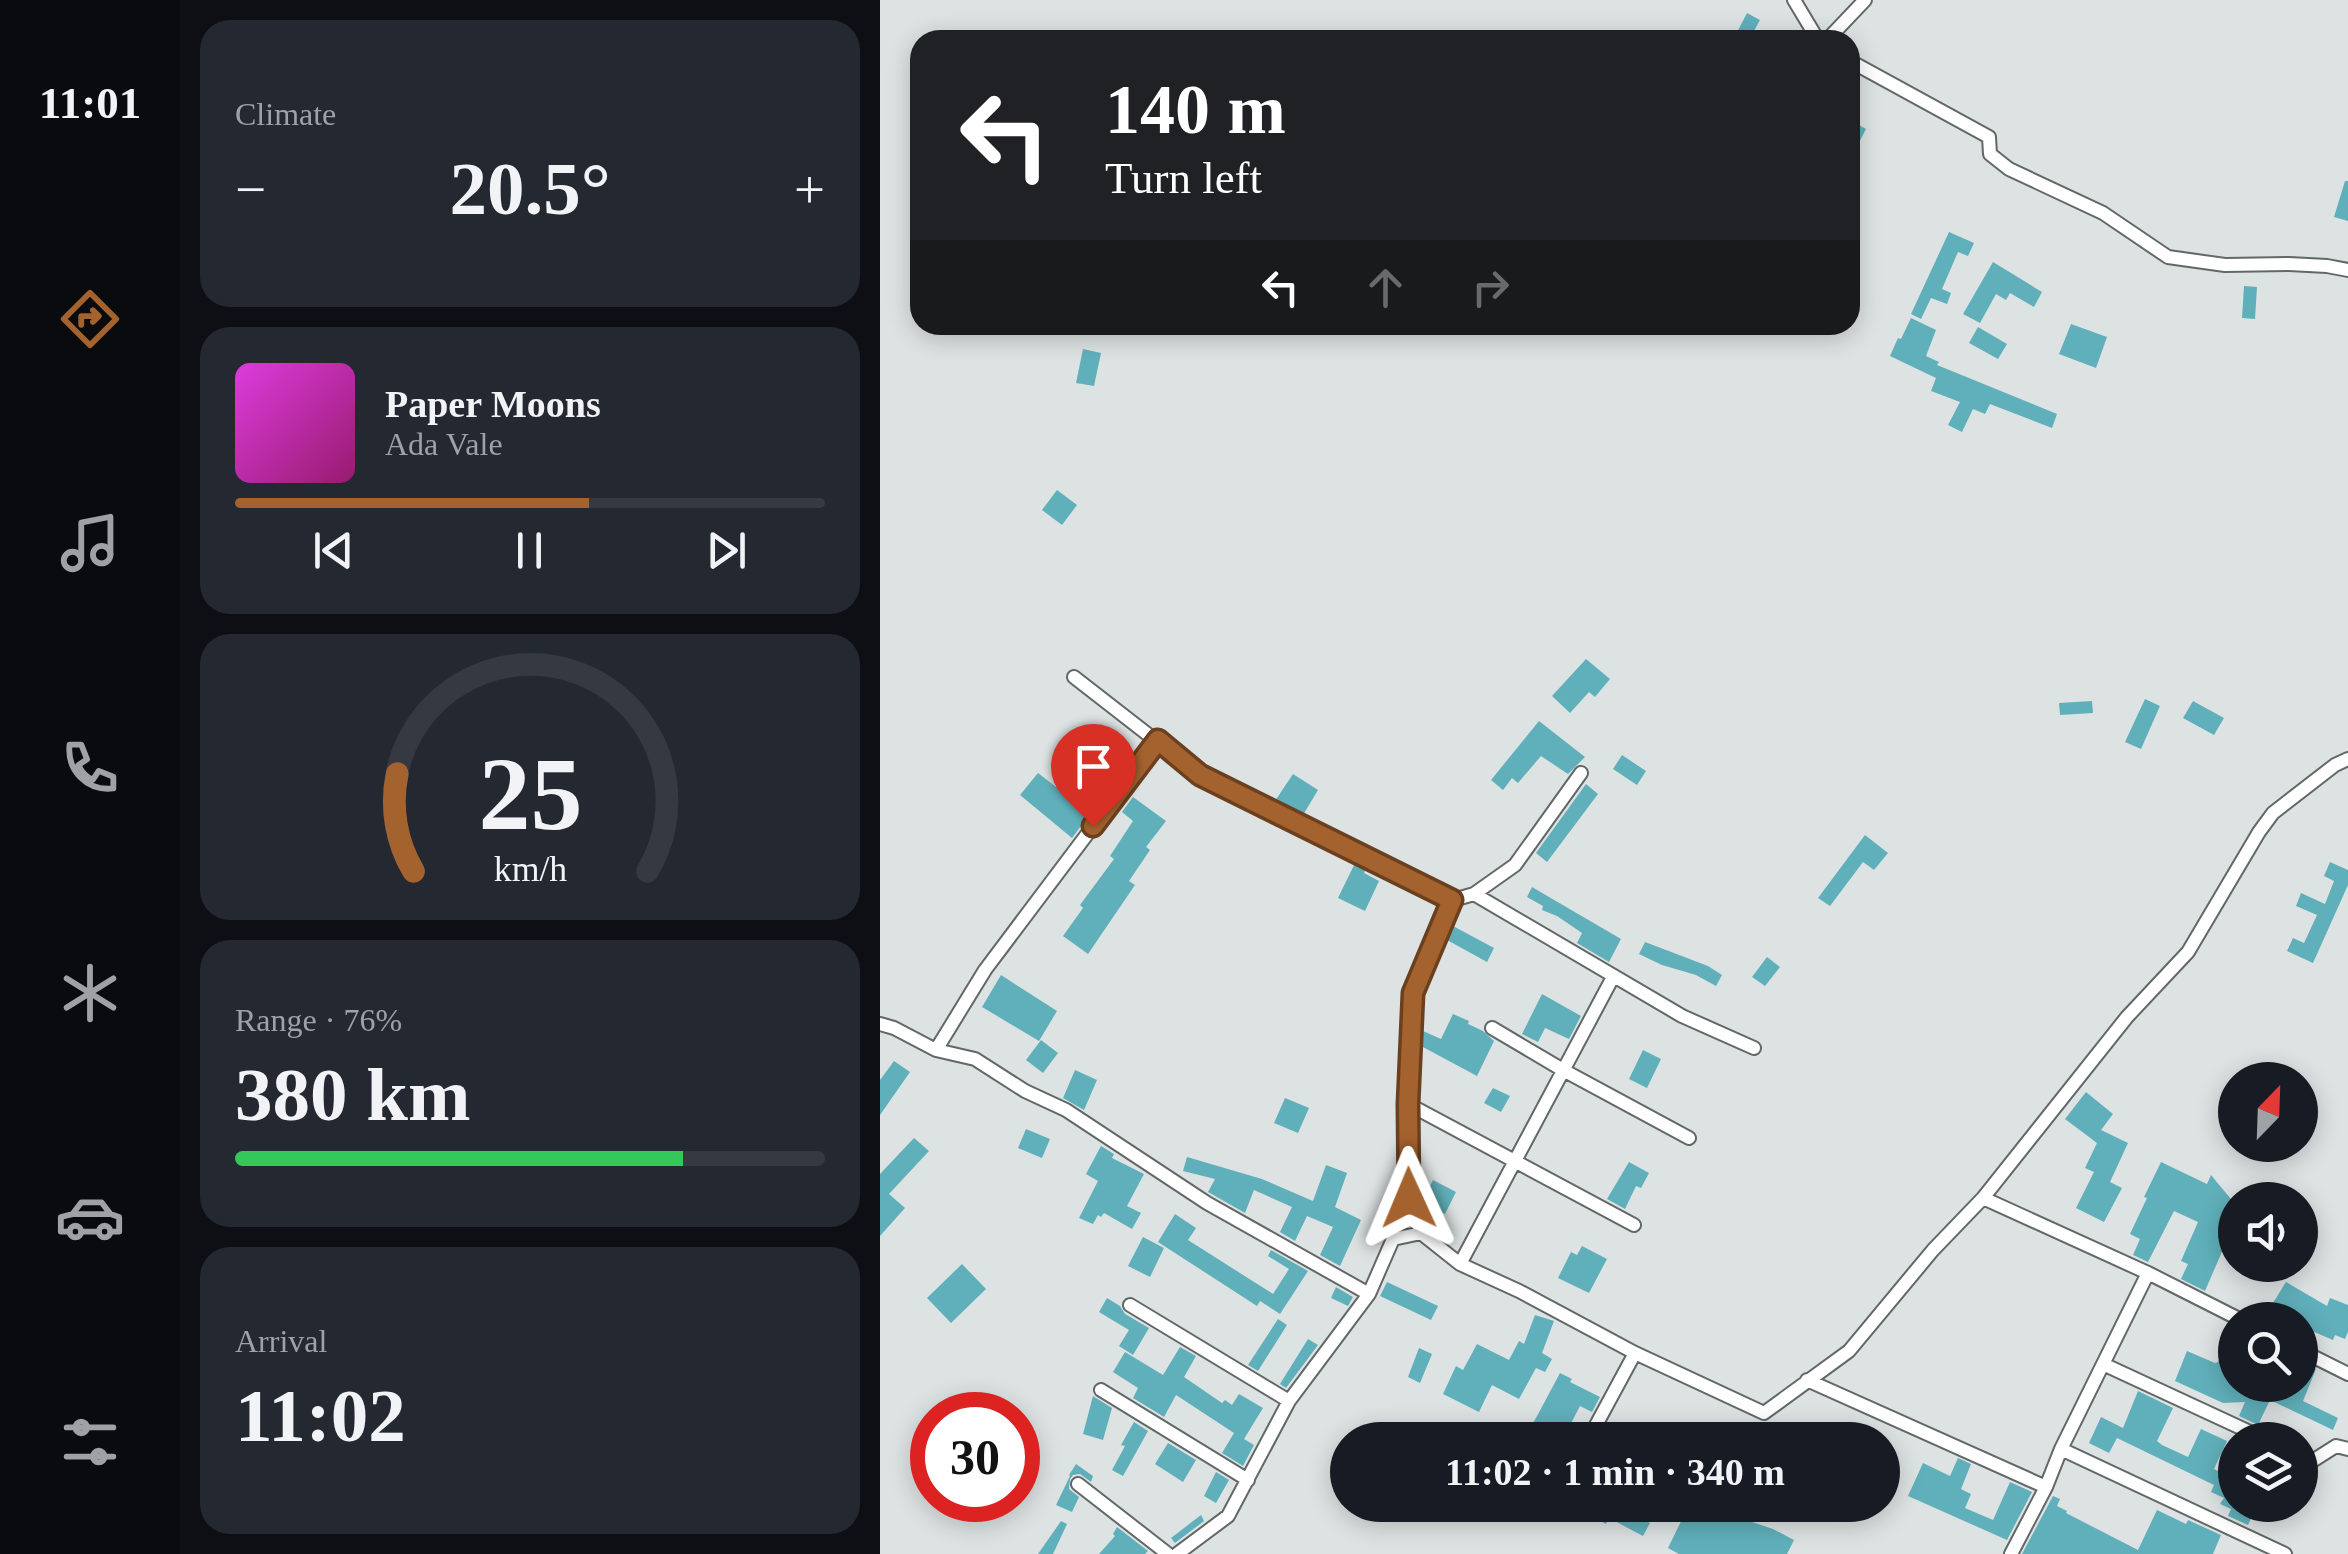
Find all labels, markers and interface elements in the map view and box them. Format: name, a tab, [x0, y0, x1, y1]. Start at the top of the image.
icon: left	[940, 70, 1070, 200]
text: 140 m	[1105, 71, 1286, 148]
text: 11:01	[39, 78, 141, 128]
text: Climate	[235, 96, 336, 132]
text: 20.5°	[449, 147, 611, 230]
text: Turn left	[1105, 153, 1262, 203]
text: −	[235, 159, 266, 220]
text: +	[794, 159, 825, 220]
icon: left	[1253, 260, 1308, 315]
icon: ahead	[1358, 260, 1413, 315]
icon: right	[1463, 260, 1518, 315]
icon: directions	[55, 284, 125, 354]
text: Paper Moons	[385, 383, 601, 425]
text: Ada Vale	[385, 426, 503, 462]
icon: music	[55, 508, 125, 578]
icon: previous	[306, 523, 361, 578]
icon: pause	[502, 523, 557, 578]
icon: next	[699, 523, 754, 578]
pin	[1051, 724, 1136, 827]
icon: phone	[55, 733, 125, 803]
text: 25	[478, 736, 582, 851]
icon: arrive	[1066, 739, 1121, 794]
text: km/h	[493, 849, 567, 889]
icon: climate	[55, 958, 125, 1028]
text: Range · 76%	[235, 1002, 402, 1038]
text: 380 km	[235, 1053, 470, 1136]
north arrow	[2218, 1062, 2318, 1162]
map controls	[2218, 1062, 2318, 1522]
position arrow	[1357, 1146, 1461, 1250]
icon: car	[55, 1182, 125, 1252]
button: sound	[2218, 1182, 2318, 1282]
button: search	[2218, 1302, 2318, 1402]
text: Arrival	[235, 1323, 327, 1359]
text: 11:02	[235, 1374, 406, 1457]
speed limit sign: 30	[910, 1392, 1040, 1522]
icon: filters	[55, 1407, 125, 1477]
button: layers	[2218, 1422, 2318, 1522]
text: 11:02 · 1 min · 340 m	[1445, 1451, 1785, 1493]

